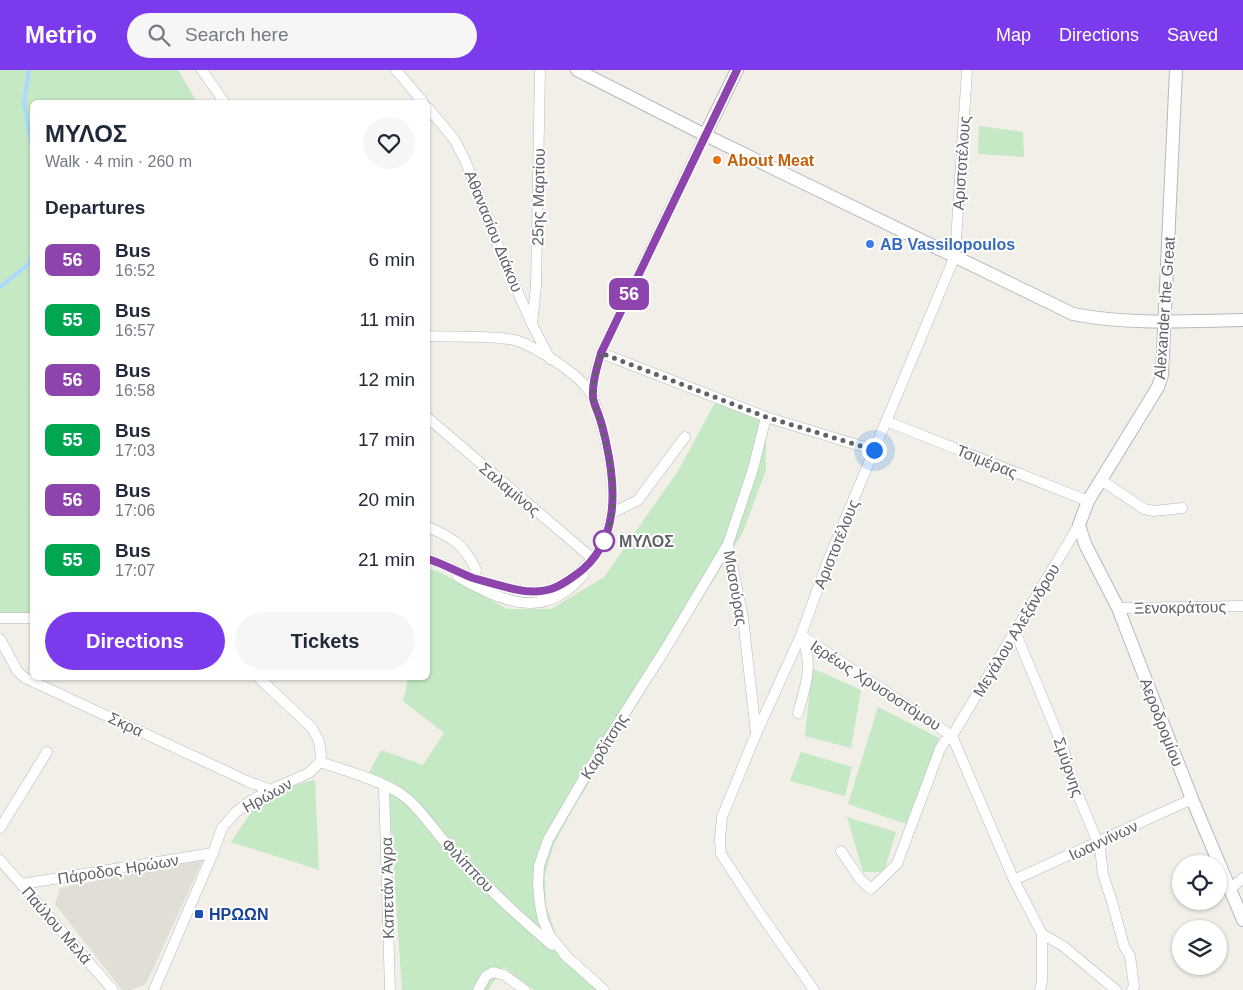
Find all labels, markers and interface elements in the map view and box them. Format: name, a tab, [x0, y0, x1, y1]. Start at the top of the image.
search box	[127, 13, 477, 58]
text: Metrio	[25, 21, 97, 48]
icon: search	[145, 21, 173, 49]
text: Search here	[185, 24, 289, 45]
text: Map	[996, 25, 1031, 45]
text: Directions	[1059, 25, 1139, 45]
text: Saved	[1167, 25, 1218, 45]
street label: Αριστοτέλους	[950, 115, 973, 211]
button: heart	[363, 117, 415, 169]
text: ΜΥΛΟΣ	[45, 120, 127, 147]
street label: 25ης Μαρτίου	[529, 148, 548, 246]
place label: About Meat	[727, 152, 815, 169]
text: Walk · 4 min · 260 m	[45, 153, 192, 170]
marker: About Meat	[711, 154, 723, 166]
street label: Αθανασίου Διάκου	[461, 168, 526, 294]
text: Departures	[45, 197, 145, 218]
street label: Alexander the Great	[1151, 235, 1178, 380]
place label: AB Vassilopoulos	[880, 236, 1015, 253]
marker: AB Vassilopoulos	[864, 238, 876, 250]
text: Bus	[115, 240, 151, 261]
text: 6 min	[369, 249, 415, 270]
text: 56	[62, 250, 83, 270]
text: 16:52	[115, 262, 155, 279]
line badge: 56	[606, 278, 652, 310]
text: 56	[619, 284, 639, 304]
text: Bus	[115, 300, 151, 321]
text: 11 min	[359, 309, 415, 330]
text: 55	[62, 310, 83, 330]
text: 16:57	[115, 322, 155, 339]
text: Bus	[115, 360, 151, 381]
text: 12 min	[358, 369, 415, 390]
text: 56	[62, 370, 83, 390]
text: 16:58	[115, 382, 155, 399]
text: Bus	[115, 420, 151, 441]
text: 17 min	[358, 429, 415, 450]
text: 55	[62, 430, 83, 450]
your location	[862, 438, 887, 463]
text: 17:03	[115, 442, 155, 459]
street label: Τσιμέρας	[954, 442, 1020, 481]
street label: Σαλαμίνος	[476, 459, 544, 520]
text: Bus	[115, 480, 151, 501]
text: 20 min	[358, 489, 415, 510]
text: 56	[62, 490, 83, 510]
street label: Αριστοτέλους	[811, 497, 862, 591]
text: 17:06	[115, 502, 155, 519]
marker: ΜΥΛΟΣ	[593, 530, 615, 552]
place label: ΜΥΛΟΣ	[619, 533, 674, 550]
text: Bus	[115, 540, 151, 561]
text: 21 min	[358, 549, 415, 570]
street label: Μασούρας	[721, 549, 751, 627]
text: 55	[62, 550, 83, 570]
street label: Μεγάλου Αλεξάνδρου	[970, 561, 1064, 700]
text: 17:07	[115, 562, 155, 579]
street label: Ξενοκράτους	[1134, 598, 1227, 617]
button: Directions	[45, 612, 225, 670]
button: Tickets	[235, 612, 415, 670]
street label: Ιερέως Χρυσοστόμου	[807, 637, 944, 734]
street label: Αεροδρομίου	[1137, 676, 1186, 769]
street label: Σκρα	[106, 709, 146, 740]
street label: Καρδίτσης	[578, 710, 631, 782]
street label: Σμύρνης	[1050, 735, 1087, 799]
street label: Ηρώων	[240, 775, 295, 816]
street label: Ιωαννίνων	[1066, 817, 1140, 864]
street label: Φιλίππου	[438, 835, 497, 895]
street label: Καπετάν Άγρα	[378, 837, 397, 939]
street label: Πάροδος Ηρώων	[56, 852, 180, 887]
map controls	[1172, 855, 1227, 975]
button: locate	[1172, 855, 1227, 910]
street label: Παύλου Μελά	[18, 883, 95, 967]
place label: ΗΡΩΩΝ	[209, 906, 268, 923]
marker: ΗΡΩΩΝ	[193, 908, 205, 920]
button: layers	[1172, 920, 1227, 975]

